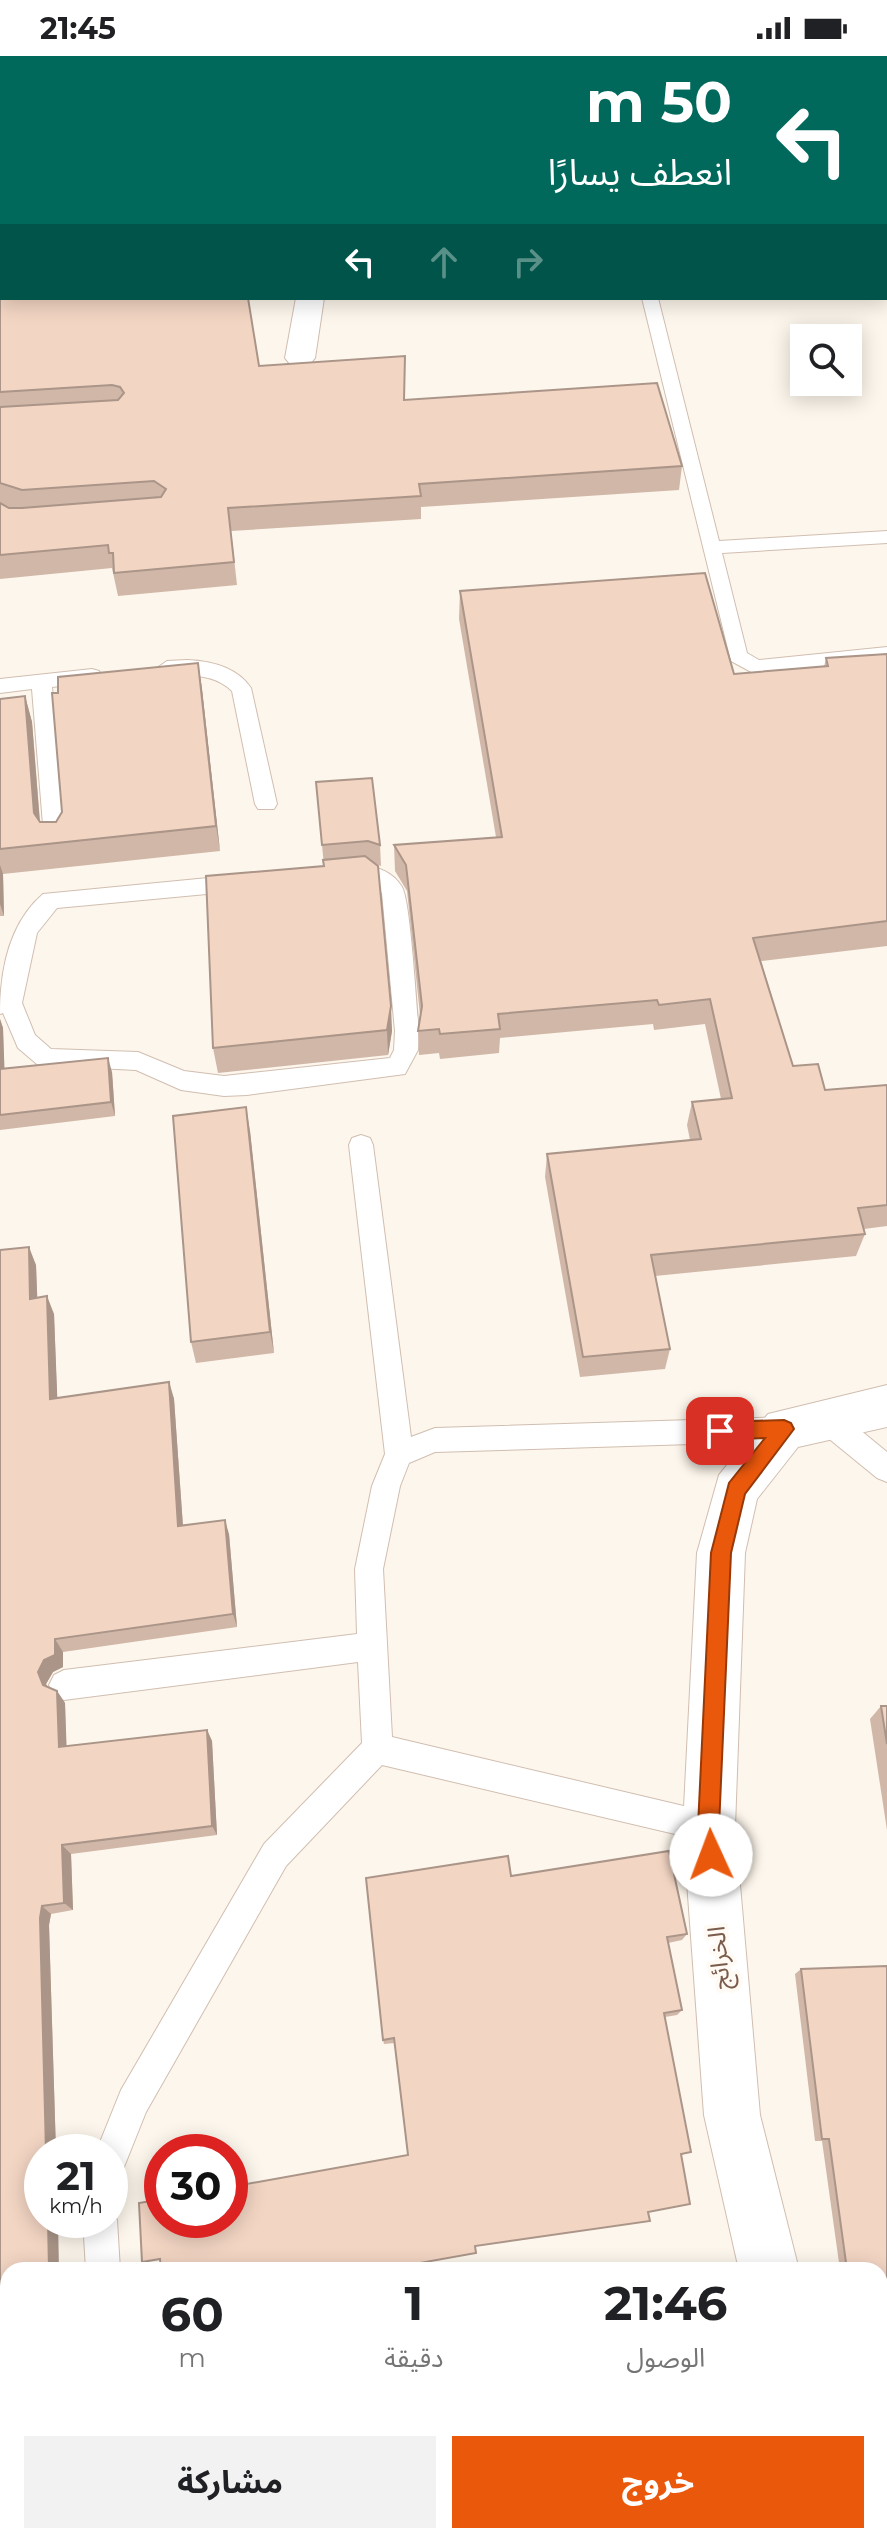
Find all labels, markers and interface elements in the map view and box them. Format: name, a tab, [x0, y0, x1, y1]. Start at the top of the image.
text: 21:45	[40, 10, 116, 47]
text: 50 m	[586, 68, 732, 136]
icon: left	[760, 88, 864, 192]
text: انعطف يسارًا	[548, 150, 732, 194]
icon: left	[338, 240, 382, 284]
icon: ahead	[422, 240, 466, 284]
icon: right	[506, 240, 550, 284]
map controls	[790, 324, 862, 396]
button: search	[790, 324, 862, 396]
pin	[686, 1397, 754, 1465]
icon: arrive	[698, 1409, 742, 1453]
position arrow	[669, 1813, 753, 1897]
street label: الخرائج	[701, 1925, 739, 1991]
speed limit sign: 30	[144, 2134, 248, 2238]
text: 21	[56, 2151, 96, 2200]
text: km/h	[49, 2194, 103, 2218]
text: 1	[405, 2274, 423, 2332]
text: 21:46	[604, 2274, 727, 2332]
text: 60	[161, 2285, 224, 2343]
text: m	[178, 2342, 206, 2374]
text: دقيقة	[384, 2342, 444, 2374]
text: الوصول	[626, 2342, 705, 2374]
button: مشاركة	[24, 2436, 436, 2528]
button: خروج	[452, 2436, 864, 2528]

